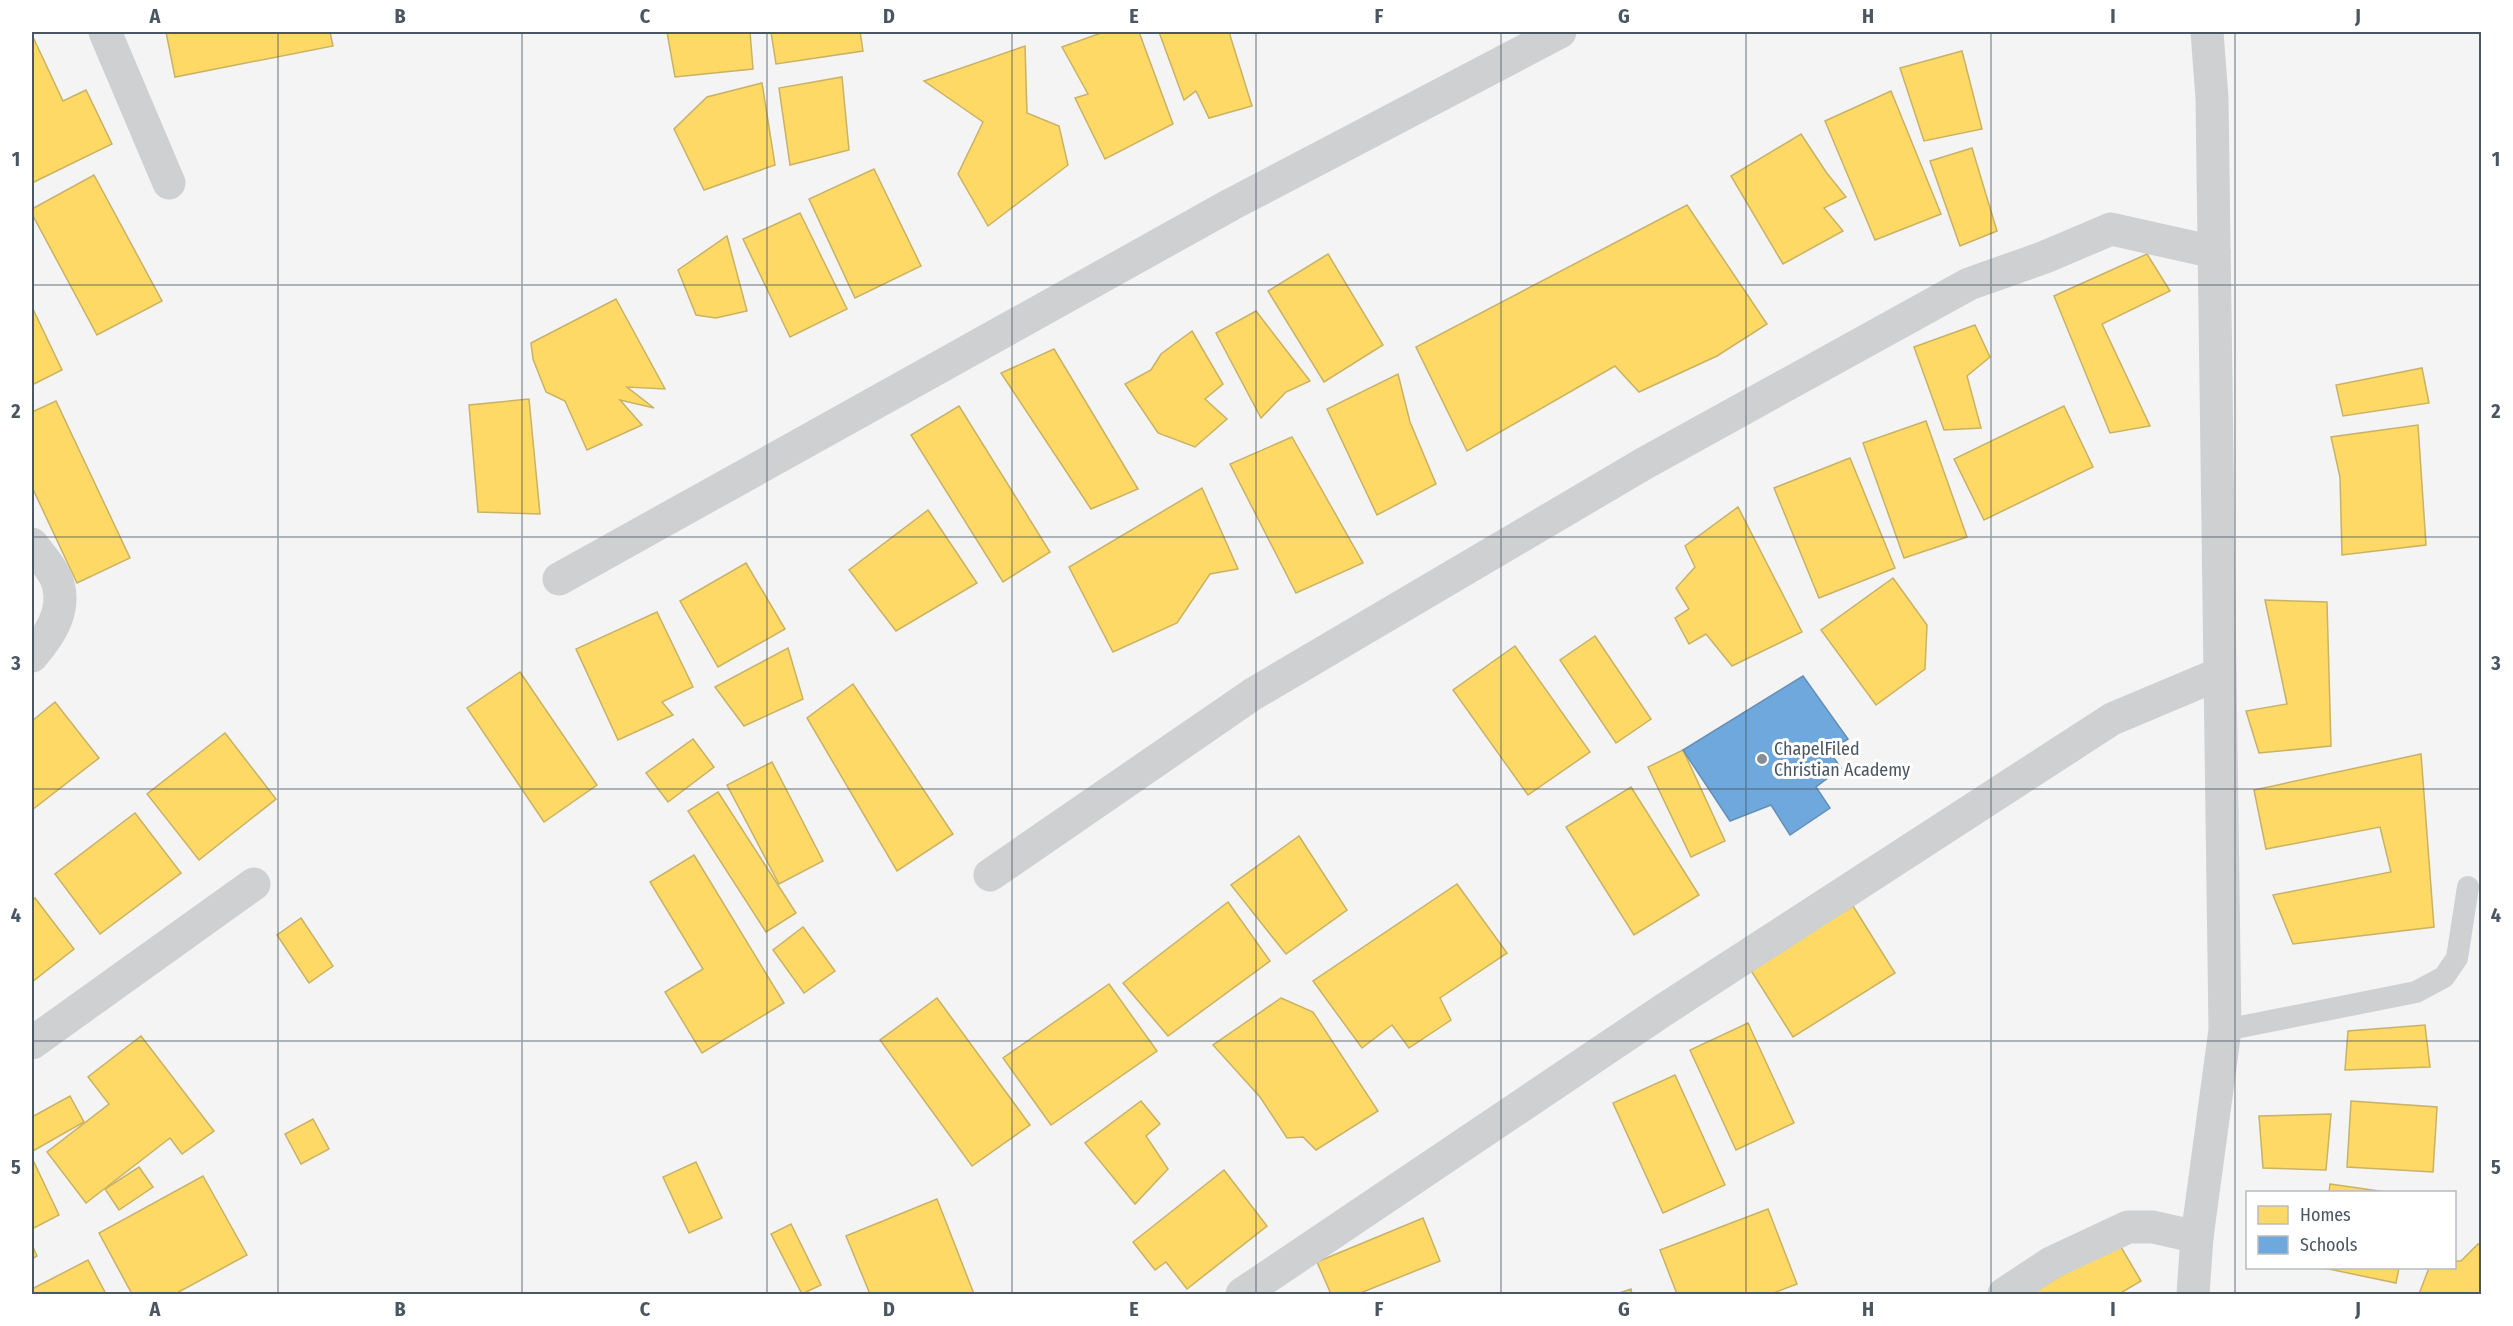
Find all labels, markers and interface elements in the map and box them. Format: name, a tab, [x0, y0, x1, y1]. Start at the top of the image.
text: A	[149, 4, 162, 28]
text: B	[394, 4, 406, 28]
text: C	[640, 4, 651, 28]
text: D	[883, 4, 895, 28]
text: E	[1129, 4, 1139, 28]
text: F	[1375, 4, 1384, 28]
text: G	[1618, 4, 1630, 28]
text: H	[1862, 4, 1874, 28]
text: I	[2110, 4, 2116, 28]
text: J	[2354, 4, 2361, 28]
text: 1	[12, 147, 20, 171]
text: 1	[2492, 147, 2500, 171]
text: 2	[10, 399, 21, 423]
text: 2	[2490, 399, 2501, 423]
text: 3	[10, 651, 21, 675]
text: 3	[2490, 651, 2501, 675]
place label: ChapelFiled Christian Academy	[1774, 738, 1910, 781]
marker: ChapelFiled Christian Academy	[1755, 752, 1769, 766]
text: 4	[11, 903, 21, 927]
text: 4	[2491, 903, 2501, 927]
text: 5	[11, 1155, 21, 1179]
text: 5	[2491, 1155, 2501, 1179]
legend	[2246, 1191, 2456, 1269]
text: Homes	[2300, 1204, 2351, 1226]
text: Schools	[2300, 1234, 2358, 1256]
text: A	[149, 1297, 162, 1321]
text: B	[394, 1297, 406, 1321]
text: C	[640, 1297, 651, 1321]
text: D	[883, 1297, 895, 1321]
text: E	[1129, 1297, 1139, 1321]
text: F	[1375, 1297, 1384, 1321]
text: G	[1618, 1297, 1630, 1321]
text: H	[1862, 1297, 1874, 1321]
text: I	[2110, 1297, 2116, 1321]
text: J	[2354, 1297, 2361, 1321]

